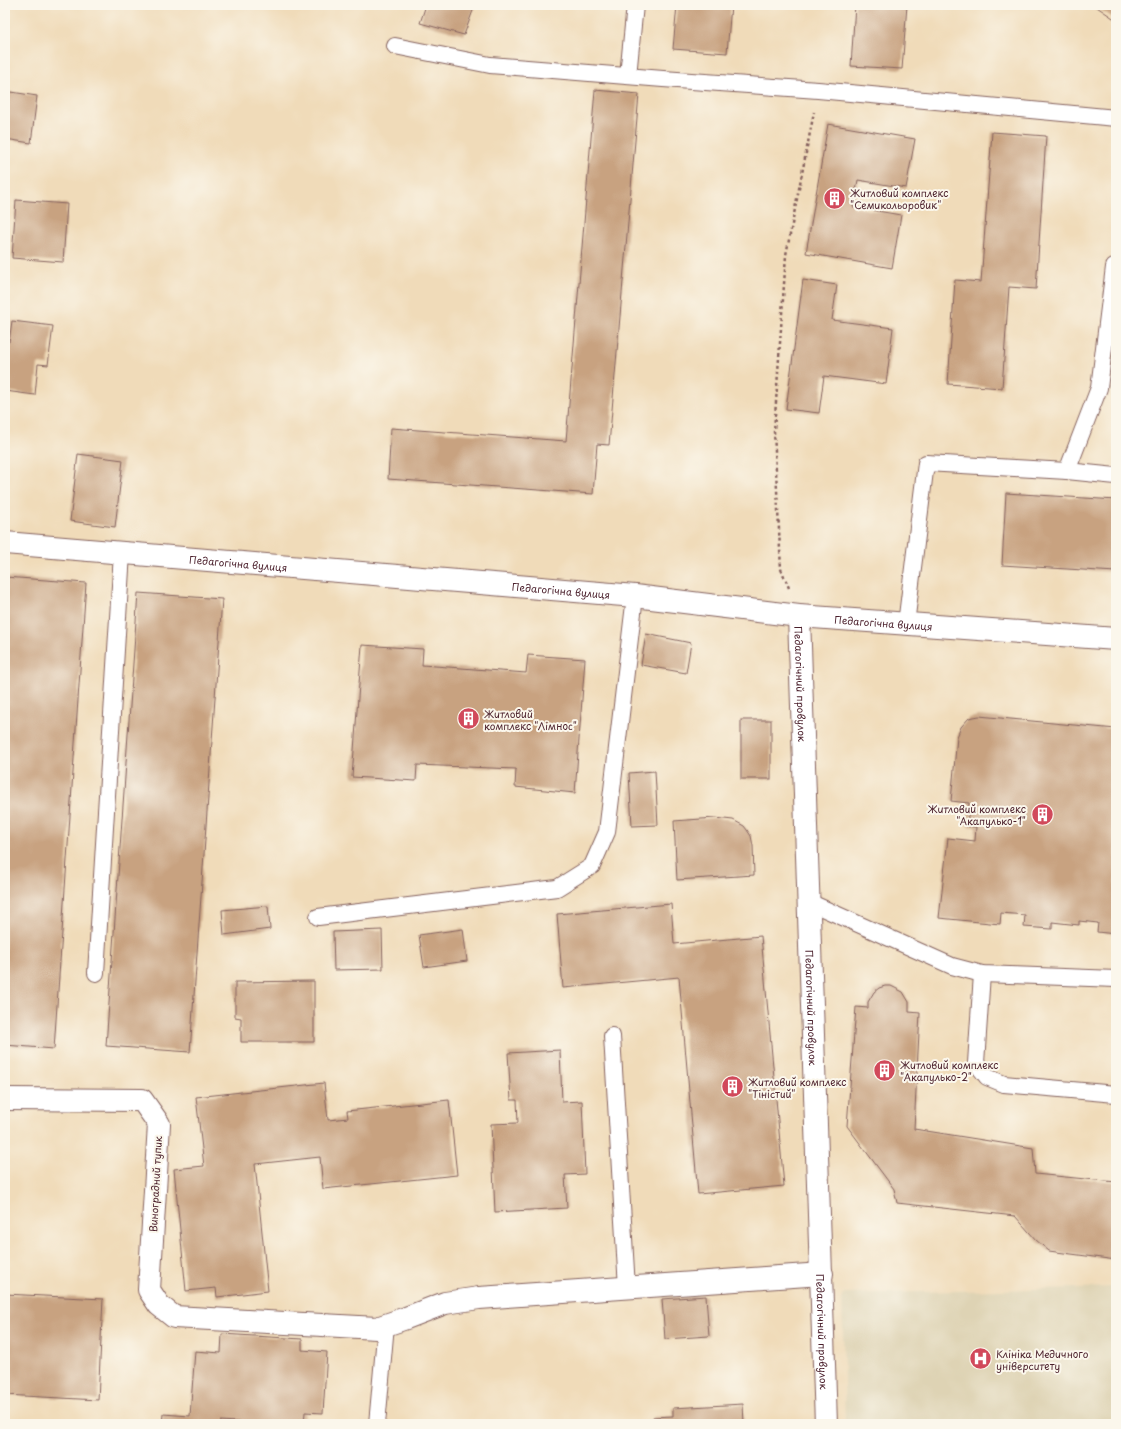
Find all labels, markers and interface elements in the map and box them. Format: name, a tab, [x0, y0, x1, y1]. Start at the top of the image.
building icon: Житловий комплекс "Семикольоровик"	[822, 185, 848, 211]
place label: Житловий комплекс "Семикольоровик"	[850, 185, 949, 212]
street label: Педагогічна вулиця	[189, 551, 288, 574]
street label: Педагогічна вулиця	[511, 578, 611, 601]
street label: Педагогічна вулиця	[834, 611, 933, 633]
street label: Педагогічний провулок	[792, 626, 811, 742]
building icon: Житловий комплекс "Лімнос"	[455, 706, 481, 732]
place label: Житловий комплекс "Лімнос"	[484, 706, 577, 733]
place label: Житловий комплекс "Акапулько-1"	[927, 801, 1026, 829]
building icon: Житловий комплекс "Акапулько-1"	[1029, 801, 1055, 827]
street label: Педагогічний провулок	[803, 950, 822, 1066]
building icon: Житловий комплекс "Акапулько-2"	[871, 1057, 897, 1083]
place label: Житловий комплекс "Акапулько-2"	[900, 1057, 999, 1085]
building icon: Житловий комплекс "Тіністий"	[719, 1074, 745, 1100]
place label: Житловий комплекс "Тіністий"	[748, 1074, 847, 1101]
street label: Виноградний тупик	[145, 1136, 166, 1232]
street label: Педагогічний провулок	[813, 1274, 832, 1390]
hospital icon: Клініка Медичного університету	[967, 1346, 993, 1372]
place label: Клініка Медичного університету	[996, 1346, 1089, 1374]

